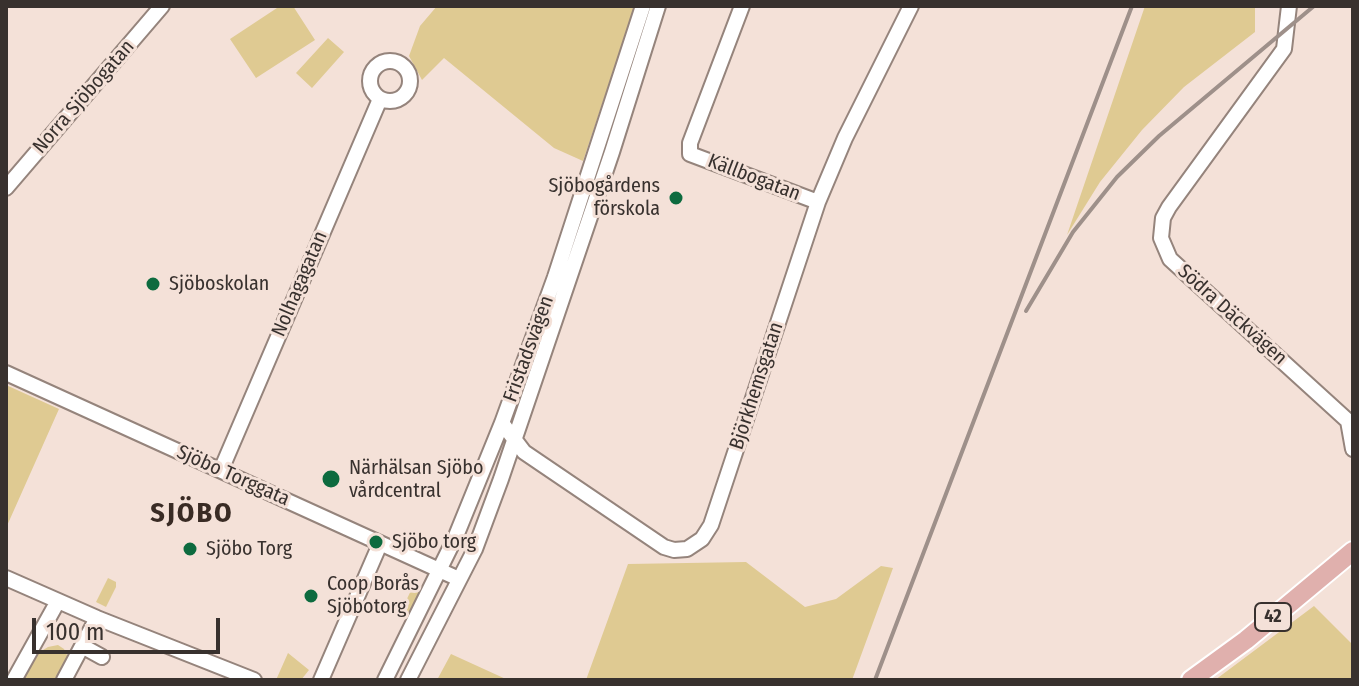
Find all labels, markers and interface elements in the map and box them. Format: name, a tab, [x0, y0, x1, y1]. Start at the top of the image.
street label: Norra Sjöbogatan	[28, 35, 140, 159]
street label: Källbogatan	[704, 149, 804, 207]
place label: Sjöbogårdens förskola	[548, 174, 660, 221]
marker: Sjöbogårdens förskola	[667, 189, 685, 207]
street label: Nolhagagatan	[267, 228, 333, 340]
street label: Södra Däckvägen	[1172, 260, 1292, 370]
place label: Sjöboskolan	[169, 272, 269, 296]
marker: Sjöboskolan	[144, 275, 162, 293]
street label: Fristadsvägen	[499, 292, 559, 406]
street label: Björkhemsgatan	[725, 319, 789, 453]
street label: Sjöbo Torggata	[173, 440, 293, 512]
place label: Närhälsan Sjöbo vårdcentral	[349, 456, 483, 503]
marker: Närhälsan Sjöbo vårdcentral	[320, 468, 342, 490]
district label: SJÖBO	[150, 497, 234, 531]
place label: Sjöbo torg	[392, 530, 476, 554]
marker: Sjöbo torg	[367, 533, 385, 551]
place label: Sjöbo Torg	[206, 537, 292, 561]
marker: Sjöbo Torg	[181, 540, 199, 558]
place label: Coop Borås Sjöbotorg	[327, 572, 419, 619]
marker: Coop Borås Sjöbotorg	[302, 587, 320, 605]
scale bar	[36, 602, 224, 652]
road number: 42	[1255, 603, 1291, 631]
text: 100 m	[46, 618, 104, 646]

